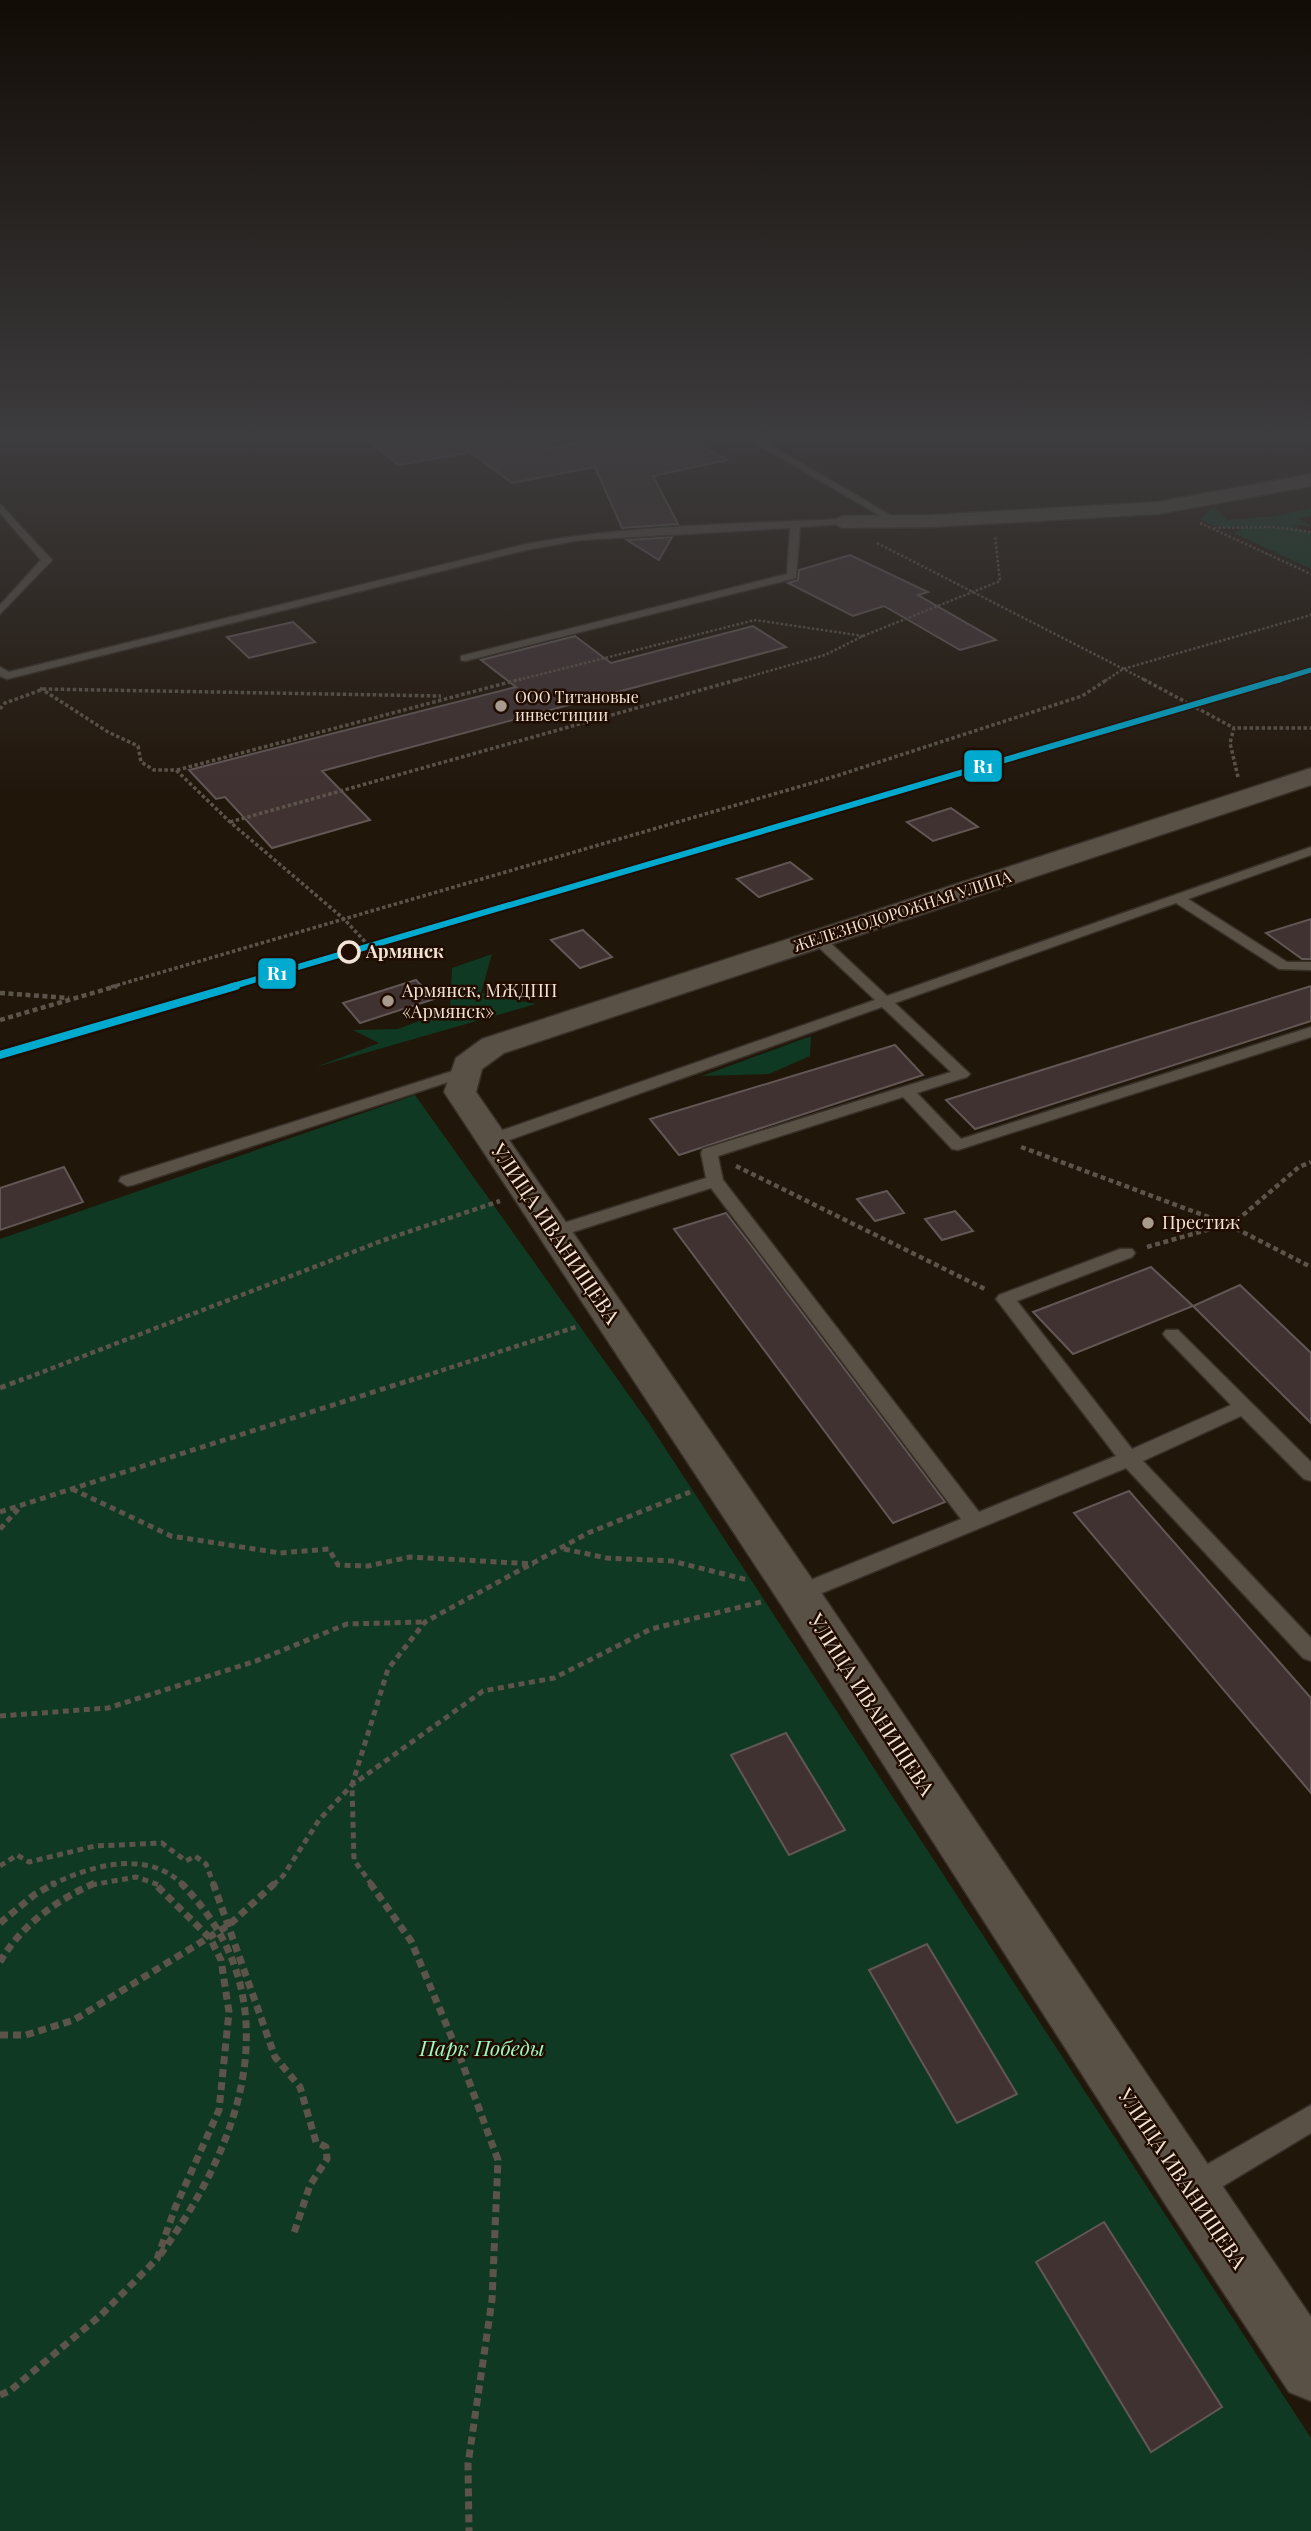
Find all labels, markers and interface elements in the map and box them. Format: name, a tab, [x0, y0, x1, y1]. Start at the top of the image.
place label: ООО Титановые инвестиции	[515, 686, 639, 725]
marker: ООО Титановые инвестиции	[493, 698, 509, 714]
line badge: R1	[963, 749, 1003, 783]
text: R1	[973, 752, 993, 778]
street label: ЖЕЛЕЗНОДОРОЖНАЯ УЛИЦА	[790, 865, 1014, 956]
place label: Армянск	[365, 939, 444, 963]
marker: Армянск	[338, 941, 360, 963]
line badge: R1	[257, 957, 297, 990]
text: R1	[267, 959, 287, 985]
place label: Армянск, МЖДПП «Армянск»	[401, 978, 557, 1023]
marker: Армянск, МЖДПП «Армянск»	[380, 993, 396, 1009]
street label: УЛИЦА ИВАНИЩЕВА	[485, 1136, 628, 1329]
place label: Престиж	[1162, 1210, 1240, 1234]
marker: Престиж	[1140, 1215, 1156, 1231]
street label: УЛИЦА ИВАНИЩЕВА	[803, 1607, 943, 1801]
park label: Парк Победы	[419, 2033, 544, 2061]
street label: УЛИЦА ИВАНИЩЕВА	[1112, 2081, 1255, 2274]

